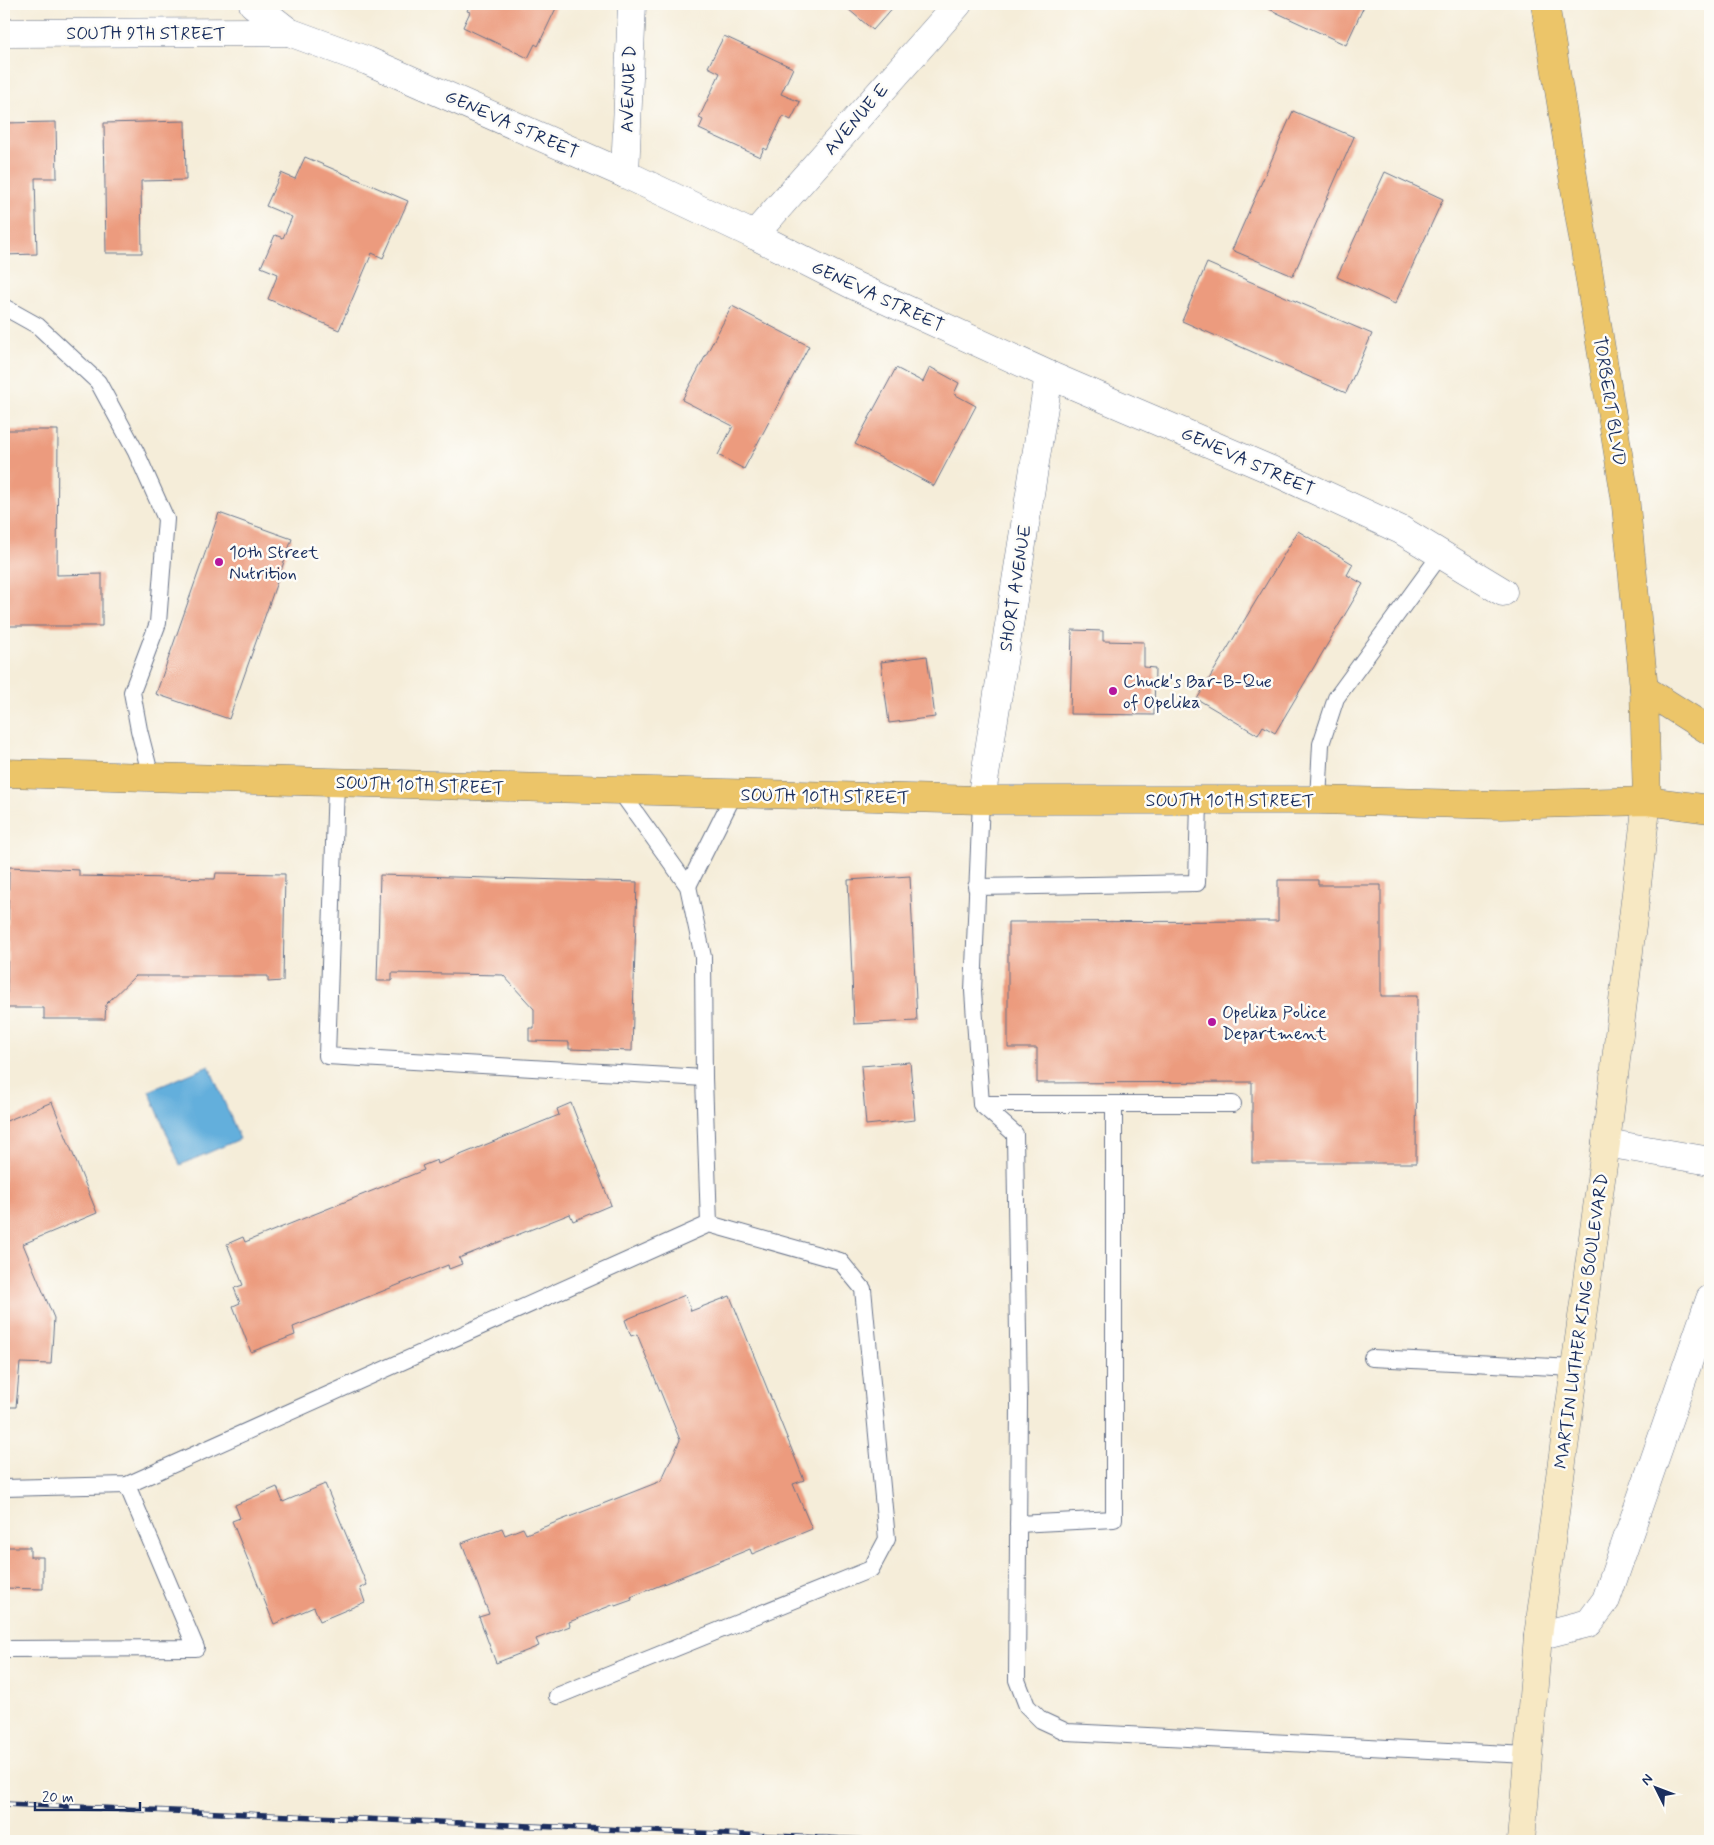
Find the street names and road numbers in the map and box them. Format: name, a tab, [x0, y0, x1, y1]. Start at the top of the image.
street label: SOUTH 9TH STREET	[66, 22, 226, 46]
street label: AVENUE D	[615, 45, 643, 133]
street label: AVENUE E	[819, 79, 895, 161]
street label: GENEVA STREET	[441, 85, 582, 165]
street label: GENEVA STREET	[807, 256, 948, 338]
street label: TORBERT BLVD	[1587, 335, 1631, 468]
street label: GENEVA STREET	[1177, 422, 1318, 502]
street label: SHORT AVENUE	[994, 523, 1038, 653]
street label: SOUTH 10TH STREET	[335, 771, 505, 801]
street label: SOUTH 10TH STREET	[740, 784, 910, 810]
street label: SOUTH 10TH STREET	[1146, 789, 1314, 813]
street label: MARTIN LUTHER KING BOULEVARD	[1549, 1172, 1615, 1470]

